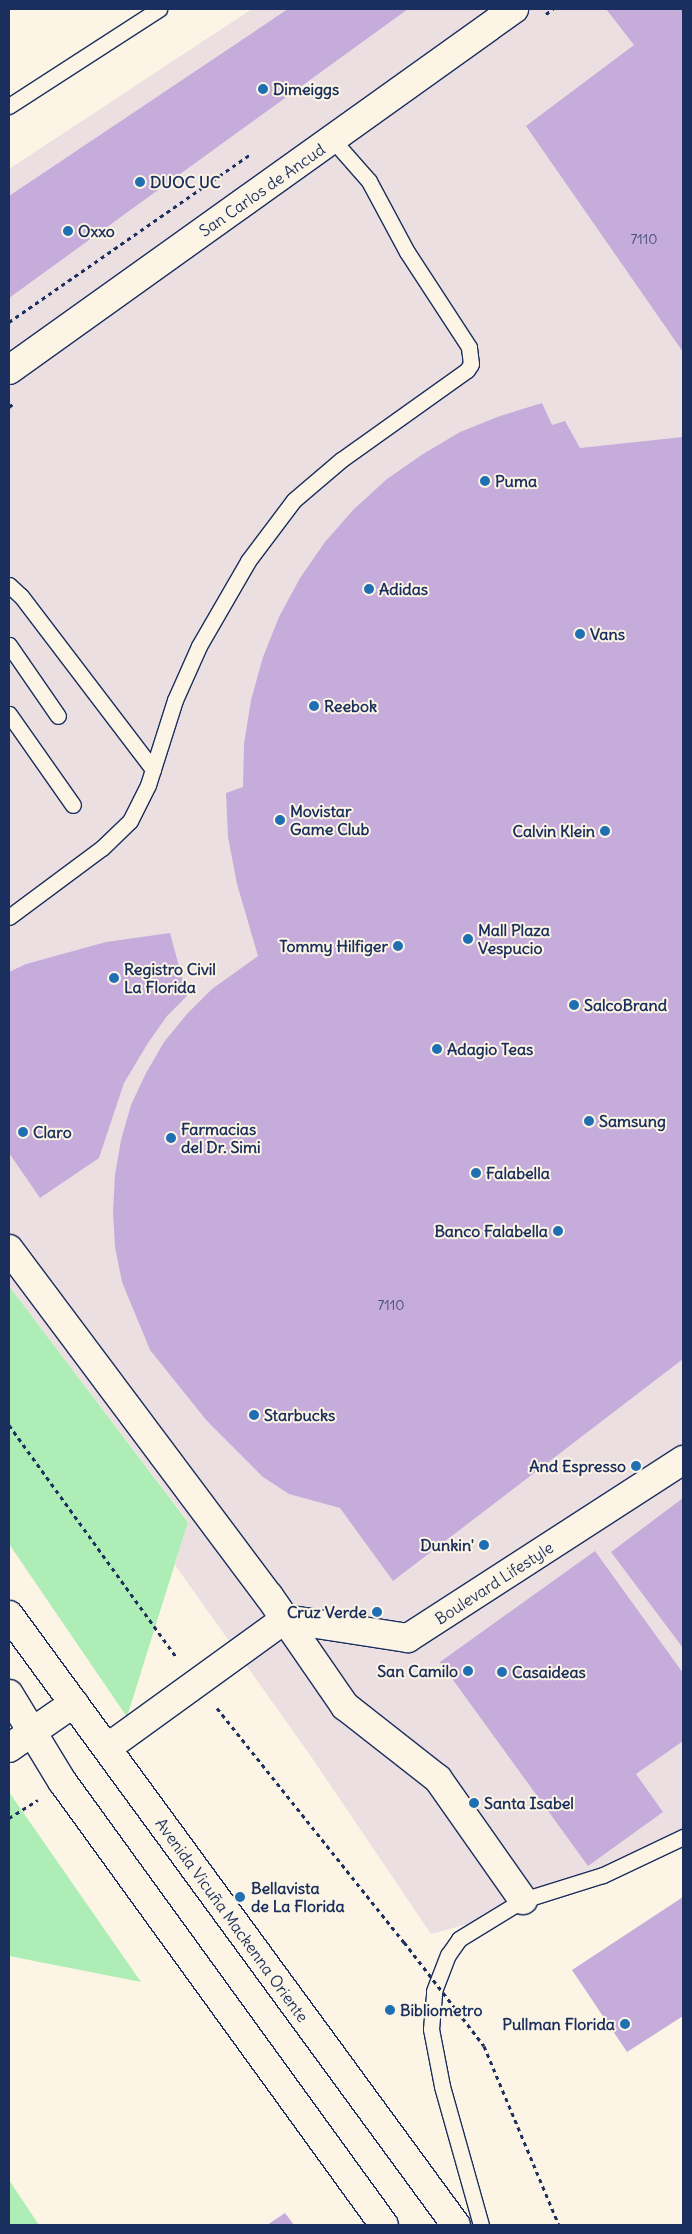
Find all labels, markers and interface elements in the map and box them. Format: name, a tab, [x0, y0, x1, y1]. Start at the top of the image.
place label: Dimeiggs	[273, 79, 339, 99]
marker: Dimeiggs	[257, 83, 269, 95]
street label: San Carlos de Ancud	[195, 139, 329, 241]
place label: DUOC UC	[150, 172, 220, 192]
marker: DUOC UC	[134, 176, 146, 188]
place label: Oxxo	[78, 221, 115, 241]
marker: Oxxo	[62, 225, 74, 237]
house number: 7110	[630, 231, 658, 247]
place label: Puma	[495, 471, 537, 491]
marker: Puma	[479, 475, 491, 487]
place label: Adidas	[379, 579, 428, 599]
marker: Adidas	[363, 583, 375, 595]
place label: Vans	[590, 624, 625, 644]
marker: Vans	[574, 628, 586, 640]
place label: Reebok	[324, 696, 377, 716]
marker: Reebok	[308, 700, 320, 712]
place label: Movistar Game Club	[290, 801, 369, 839]
marker: Movistar Game Club	[274, 814, 286, 826]
place label: Calvin Klein	[513, 821, 595, 841]
marker: Calvin Klein	[599, 825, 611, 837]
place label: Mall Plaza Vespucio	[478, 920, 550, 958]
marker: Mall Plaza Vespucio	[462, 933, 474, 945]
place label: Tommy Hilfiger	[279, 936, 388, 956]
marker: Tommy Hilfiger	[392, 940, 404, 952]
place label: Registro Civil La Florida	[124, 959, 216, 997]
marker: Registro Civil La Florida	[108, 972, 120, 984]
place label: SalcoBrand	[584, 995, 667, 1015]
marker: SalcoBrand	[568, 999, 580, 1011]
place label: Adagio Teas	[447, 1039, 533, 1059]
marker: Adagio Teas	[431, 1043, 443, 1055]
place label: Samsung	[599, 1111, 666, 1131]
marker: Samsung	[583, 1115, 595, 1127]
place label: Farmacias del Dr. Simi	[181, 1119, 261, 1157]
place label: Claro	[33, 1122, 72, 1142]
marker: Claro	[17, 1126, 29, 1138]
marker: Farmacias del Dr. Simi	[165, 1132, 177, 1144]
place label: Falabella	[486, 1163, 550, 1183]
marker: Falabella	[470, 1167, 482, 1179]
place label: Banco Falabella	[434, 1221, 548, 1241]
marker: Banco Falabella	[552, 1225, 564, 1237]
house number: 7110	[377, 1297, 405, 1313]
place label: Starbucks	[264, 1405, 335, 1425]
marker: Starbucks	[248, 1409, 260, 1421]
place label: And Espresso	[529, 1456, 626, 1476]
marker: And Espresso	[630, 1460, 642, 1472]
place label: Dunkin'	[420, 1535, 474, 1555]
street label: Boulevard Lifestyle	[431, 1538, 557, 1628]
marker: Dunkin'	[478, 1539, 490, 1551]
place label: Cruz Verde	[287, 1602, 367, 1622]
marker: Cruz Verde	[371, 1606, 383, 1618]
place label: San Camilo	[377, 1661, 458, 1681]
place label: Casaideas	[512, 1662, 586, 1682]
marker: San Camilo	[462, 1665, 474, 1677]
marker: Casaideas	[496, 1666, 508, 1678]
place label: Santa Isabel	[484, 1793, 574, 1813]
marker: Santa Isabel	[468, 1797, 480, 1809]
street label: Avenida Vicuña Mackenna Oriente	[152, 1814, 312, 2026]
place label: Bellavista de La Florida	[251, 1878, 345, 1916]
marker: Bellavista de La Florida	[233, 1890, 247, 1904]
place label: Bibliometro	[400, 2000, 482, 2020]
marker: Bibliometro	[384, 2004, 396, 2016]
place label: Pullman Florida	[502, 2014, 615, 2034]
marker: Pullman Florida	[619, 2018, 631, 2030]

